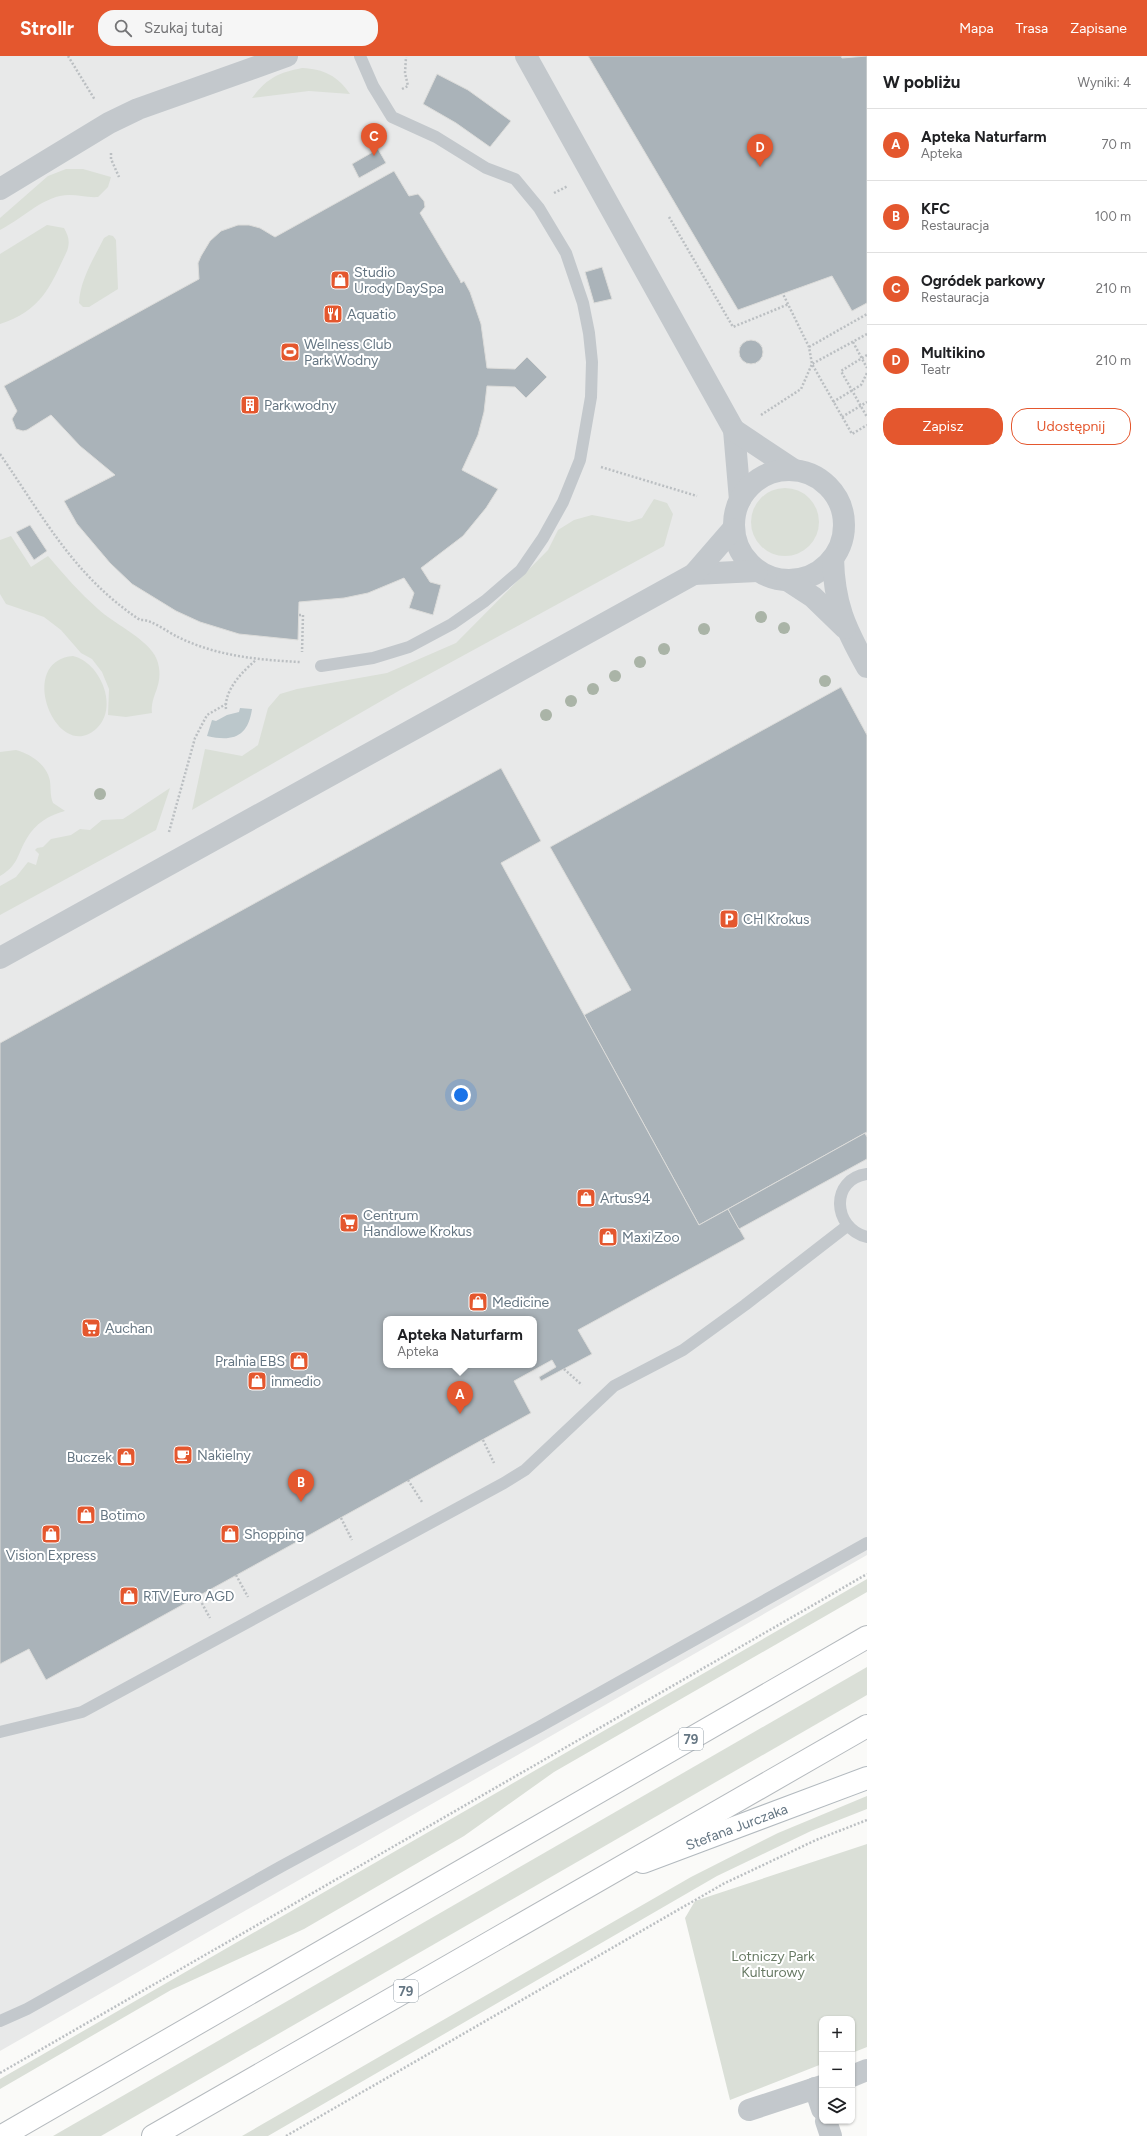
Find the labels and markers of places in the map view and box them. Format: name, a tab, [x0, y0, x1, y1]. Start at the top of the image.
pin: C	[361, 123, 387, 156]
pin: D	[747, 134, 773, 167]
place label: Studio Urody DaySpa	[354, 264, 444, 297]
shop icon: Studio Urody DaySpa	[329, 269, 351, 291]
restaurant icon: Aquatio	[322, 303, 344, 325]
place label: Aquatio	[347, 306, 396, 323]
place label: Wellness Club Park Wodny	[304, 336, 392, 369]
sports icon: Wellness Club Park Wodny	[279, 341, 301, 363]
building icon: Park wodny	[239, 394, 261, 416]
place label: Park wodny	[264, 397, 337, 414]
parking icon: CH Krokus	[718, 908, 740, 930]
place label: CH Krokus	[743, 911, 810, 928]
shop icon: Artus94	[575, 1187, 597, 1209]
place label: Artus94	[600, 1190, 651, 1207]
place label: Centrum Handlowe Krokus	[363, 1207, 472, 1240]
supermarket icon: Centrum Handlowe Krokus	[338, 1212, 360, 1234]
shop icon: Maxi Zoo	[597, 1226, 619, 1248]
place label: Maxi Zoo	[622, 1229, 680, 1246]
shop icon: Medicine	[467, 1291, 489, 1313]
place label: Medicine	[492, 1294, 550, 1311]
supermarket icon: Auchan	[80, 1317, 102, 1339]
place label: Auchan	[105, 1320, 153, 1337]
shop icon: Pralnia EBS	[288, 1350, 310, 1372]
place label: Pralnia EBS	[215, 1353, 285, 1370]
shop icon: inmedio	[246, 1370, 268, 1392]
place label: inmedio	[271, 1373, 321, 1390]
pin: A	[447, 1381, 473, 1414]
cafe icon: Nakielny	[172, 1444, 194, 1466]
shop icon: Buczek	[115, 1446, 137, 1468]
place label: Nakielny	[197, 1447, 251, 1464]
place label: Buczek	[67, 1449, 112, 1466]
pin: B	[288, 1469, 314, 1502]
shop icon: Botimo	[75, 1504, 97, 1526]
place label: Botimo	[100, 1507, 145, 1524]
shop icon: Vision Express	[40, 1523, 62, 1545]
shop icon: Shopping	[219, 1523, 241, 1545]
place label: Shopping	[244, 1526, 304, 1543]
place label: Vision Express	[6, 1547, 96, 1564]
shop icon: RTV Euro AGD	[118, 1585, 140, 1607]
place label: RTV Euro AGD	[143, 1588, 234, 1605]

